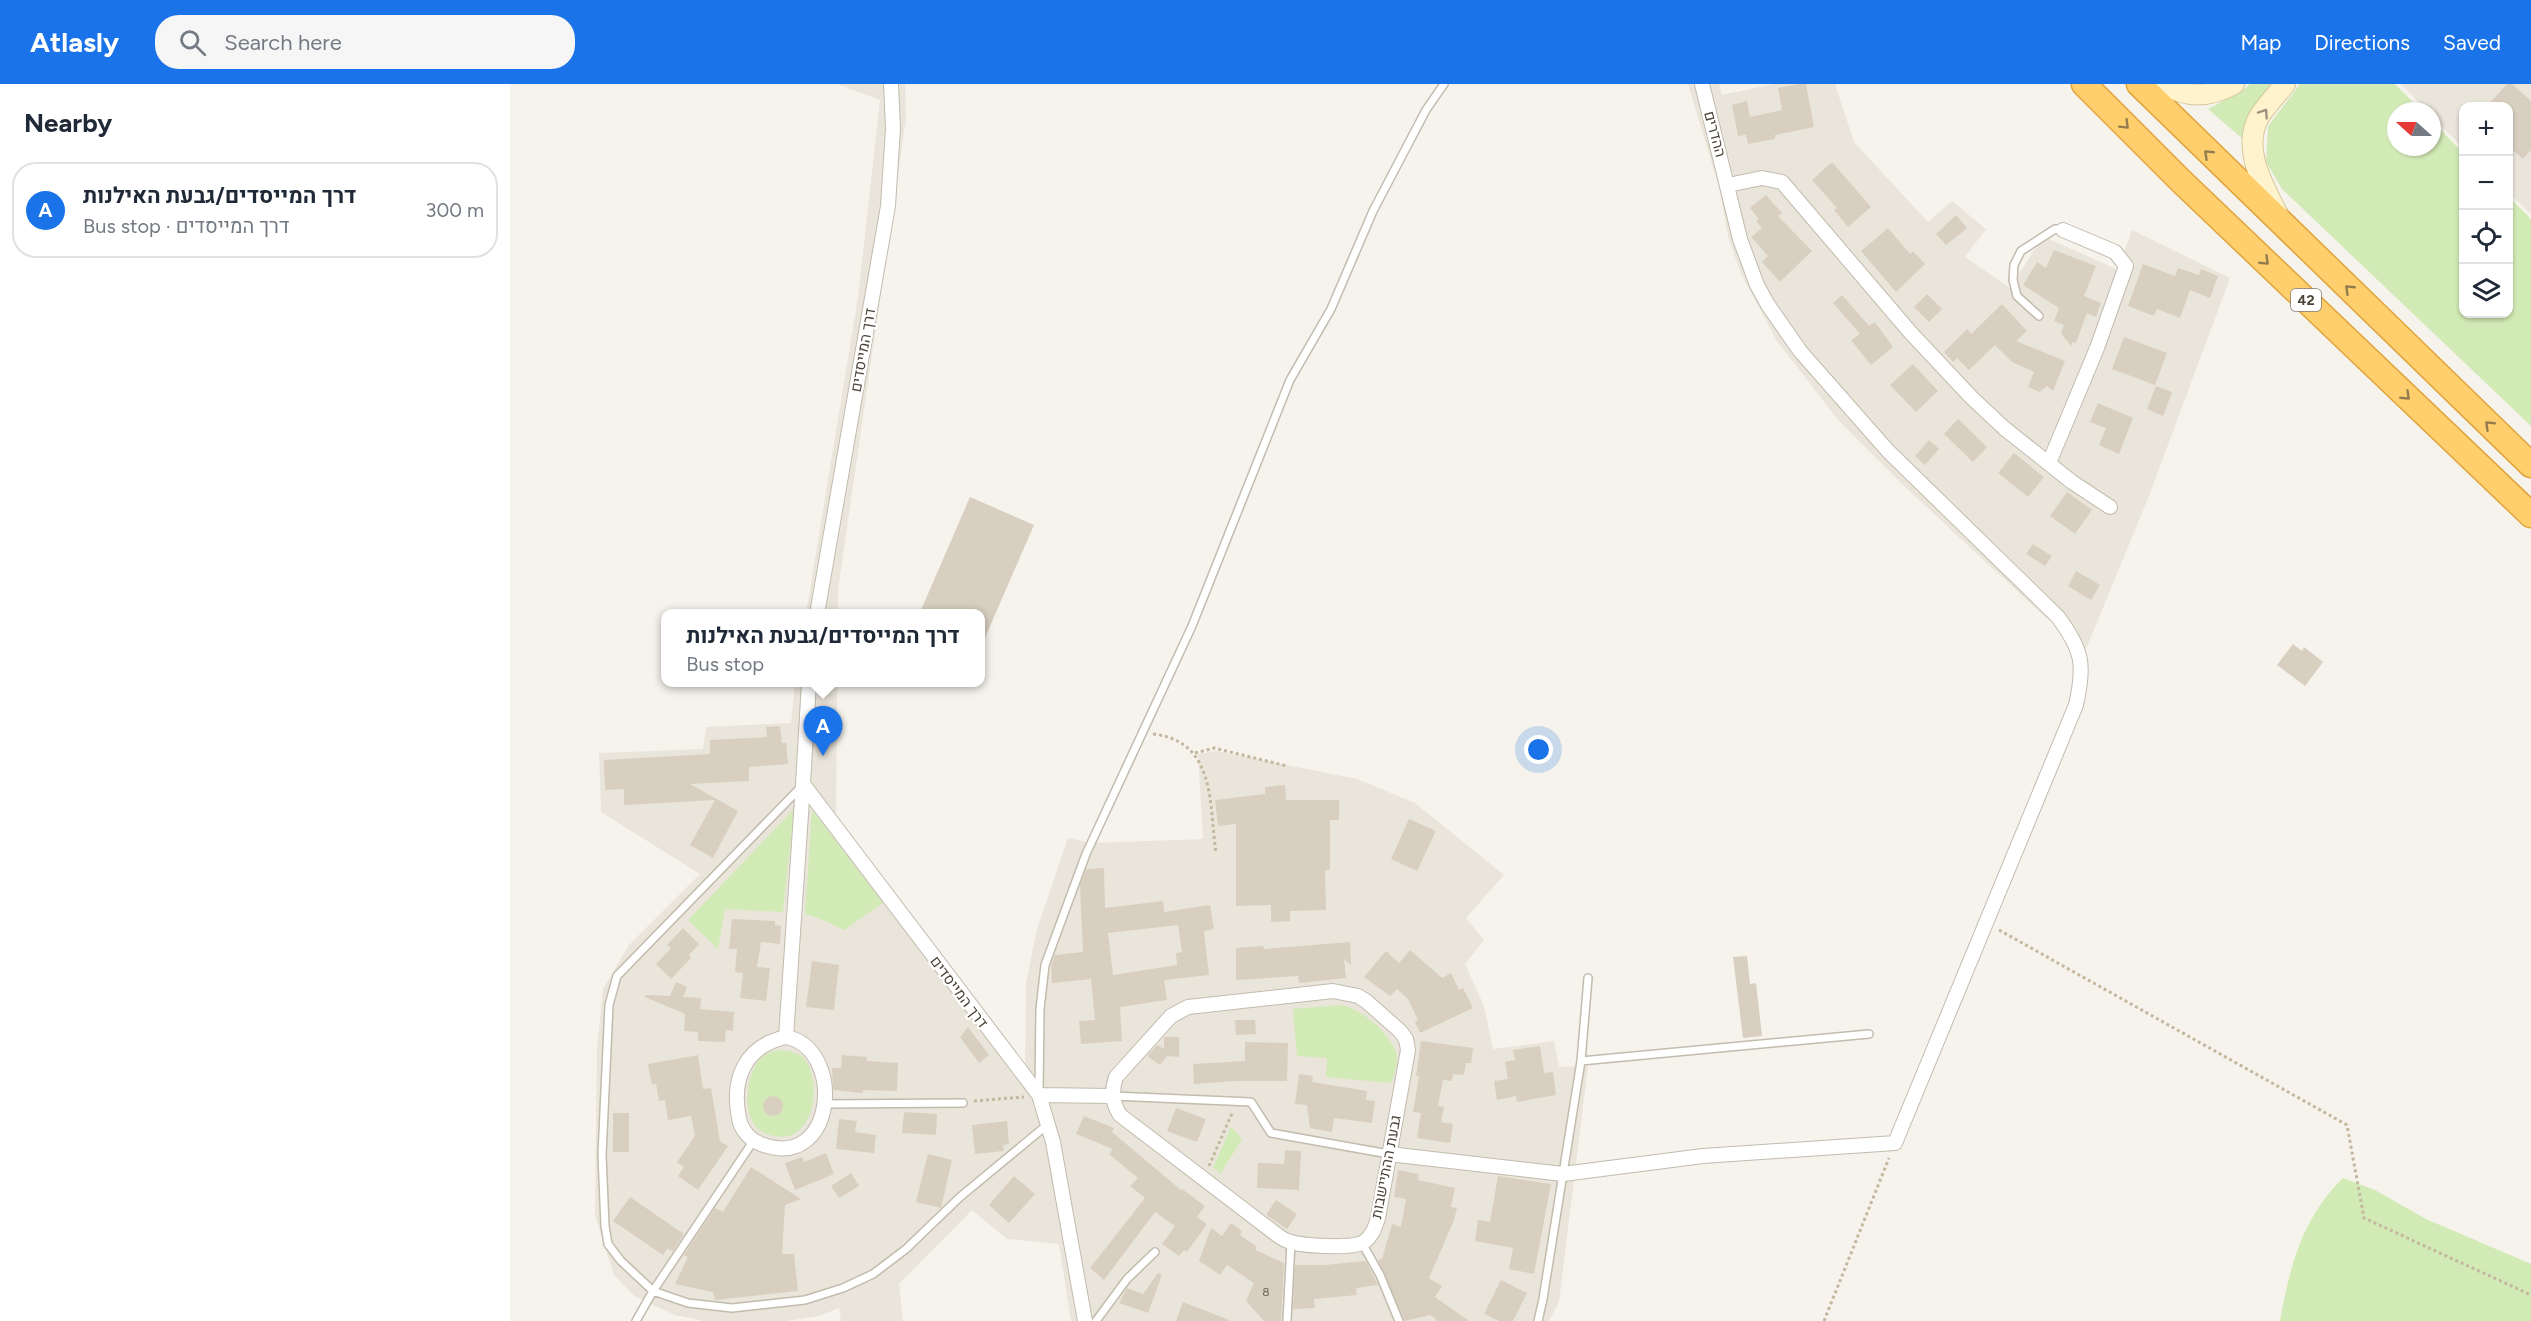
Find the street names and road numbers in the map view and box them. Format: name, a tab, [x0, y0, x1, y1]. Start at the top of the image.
street label: ההדרים	[1700, 109, 1730, 159]
road number: 42	[2291, 289, 2321, 311]
street label: דרך המייסדים	[847, 306, 879, 393]
street label: דרך המייסדים	[926, 953, 992, 1032]
street label: גבעת ההתיישבות	[1367, 1113, 1405, 1220]

